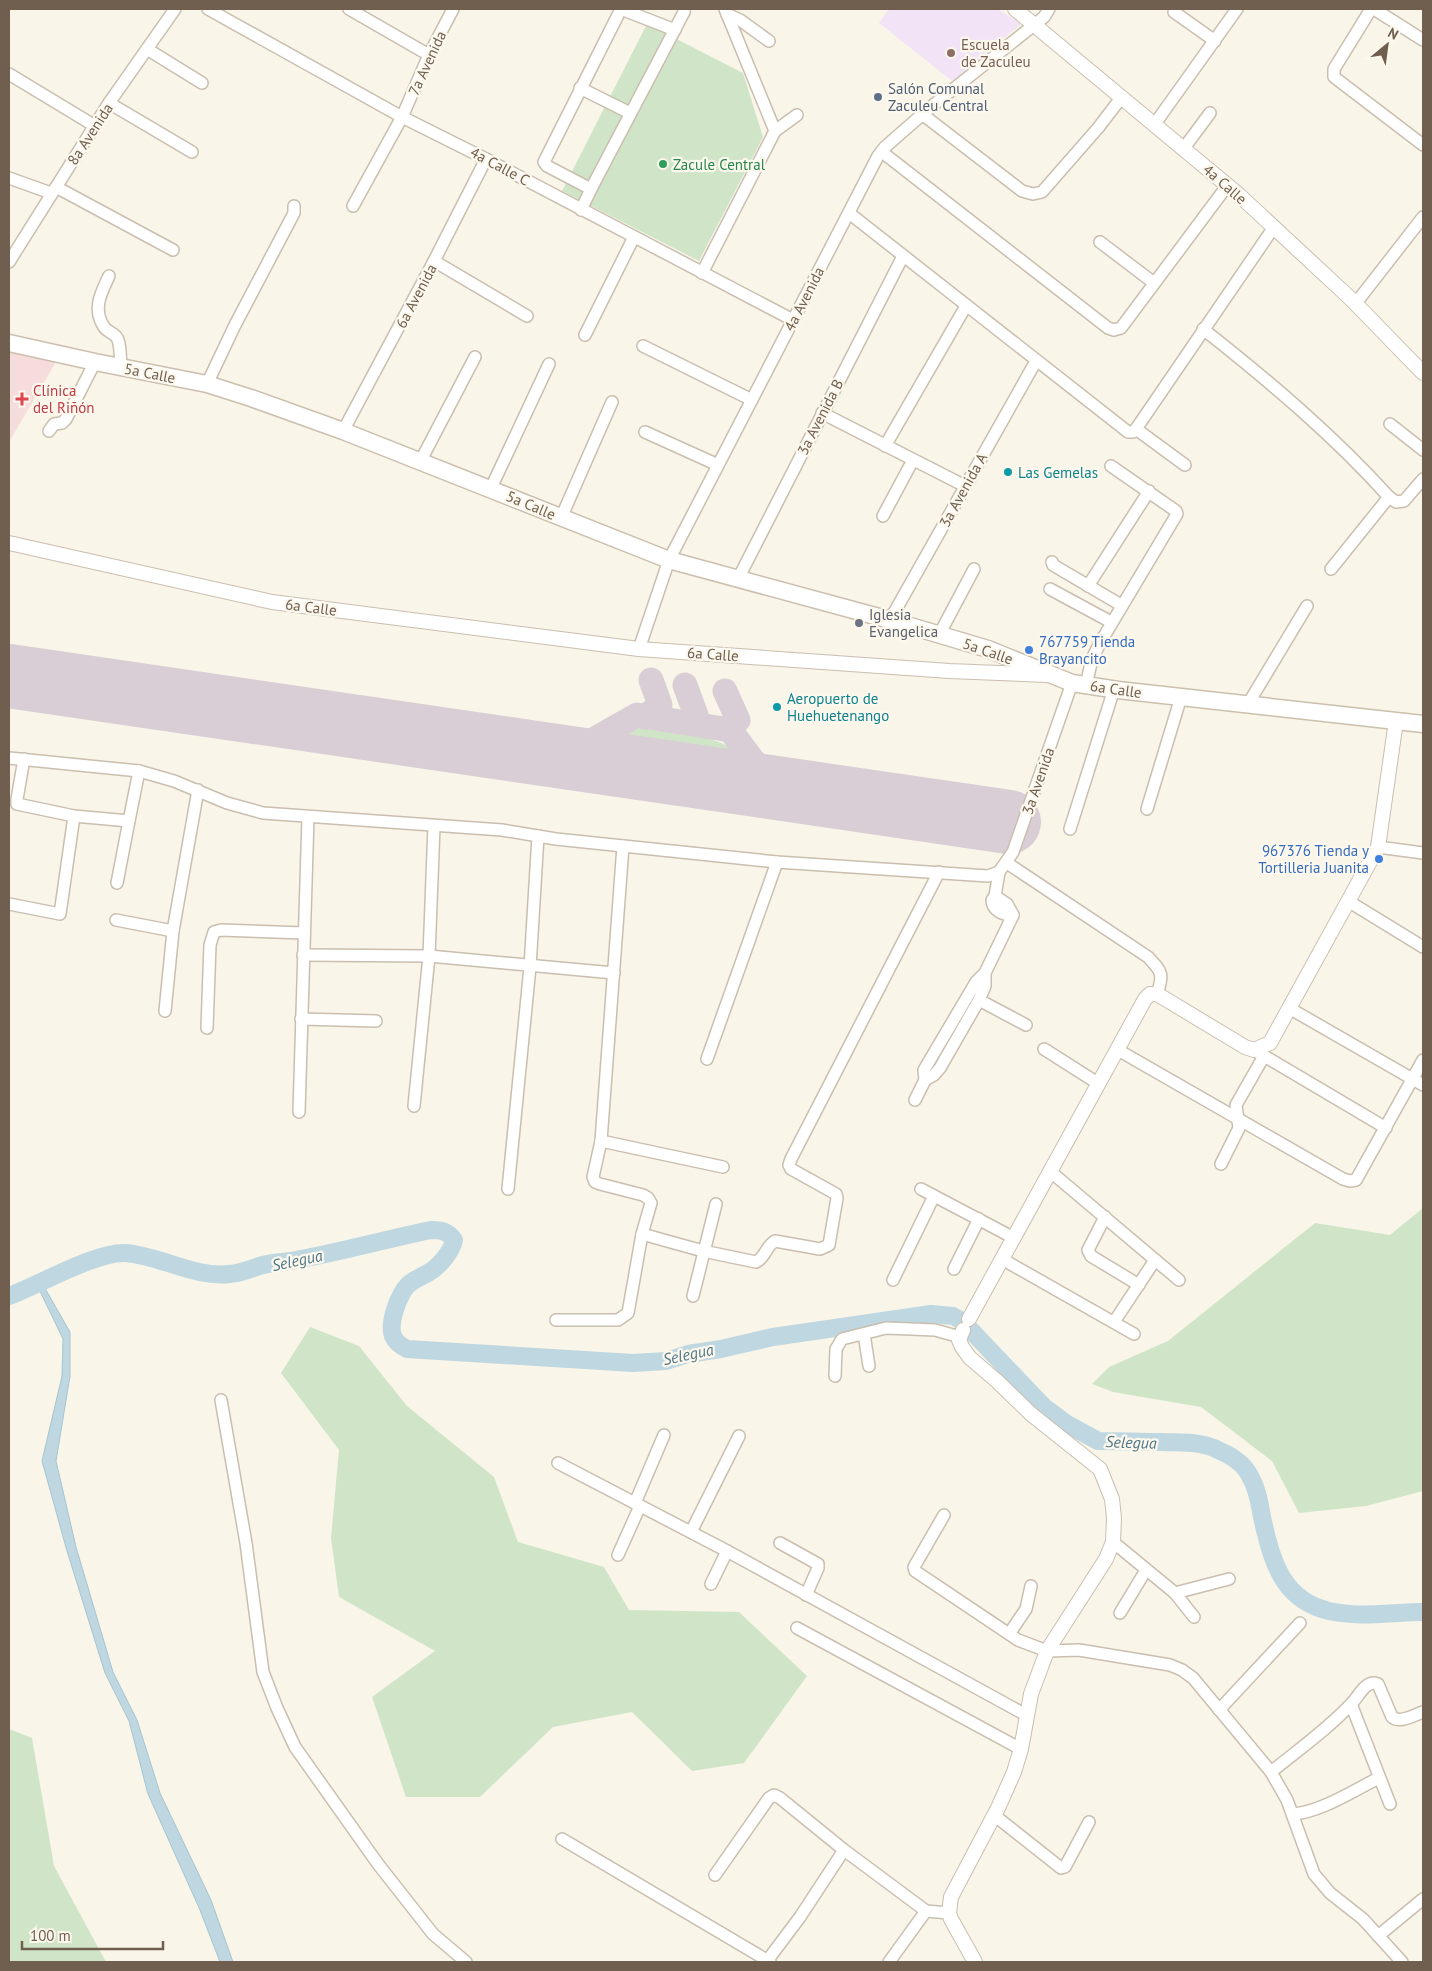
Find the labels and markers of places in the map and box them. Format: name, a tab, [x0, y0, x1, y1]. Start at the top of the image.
place label: Escuela de Zaculeu	[961, 35, 1031, 71]
marker: Escuela de Zaculeu	[945, 47, 957, 59]
place label: Salón Comunal Zaculeu Central	[888, 79, 989, 115]
marker: Salón Comunal Zaculeu Central	[872, 91, 884, 103]
place label: Zacule Central	[673, 155, 766, 174]
marker: Zacule Central	[657, 158, 669, 170]
place label: Clínica del Riñón	[33, 381, 94, 417]
marker: Clínica del Riñón	[15, 392, 29, 406]
place label: Las Gemelas	[1018, 463, 1098, 482]
marker: Las Gemelas	[1002, 466, 1014, 478]
place label: Iglesia Evangelica	[869, 605, 938, 641]
marker: Iglesia Evangelica	[853, 617, 865, 629]
place label: 767759 Tienda Brayancito	[1039, 632, 1135, 668]
marker: 767759 Tienda Brayancito	[1023, 644, 1035, 656]
place label: Aeropuerto de Huehuetenango	[787, 689, 889, 725]
marker: Aeropuerto de Huehuetenango	[771, 701, 783, 713]
place label: 967376 Tienda y Tortilleria Juanita	[1258, 841, 1369, 877]
marker: 967376 Tienda y Tortilleria Juanita	[1373, 853, 1385, 865]

